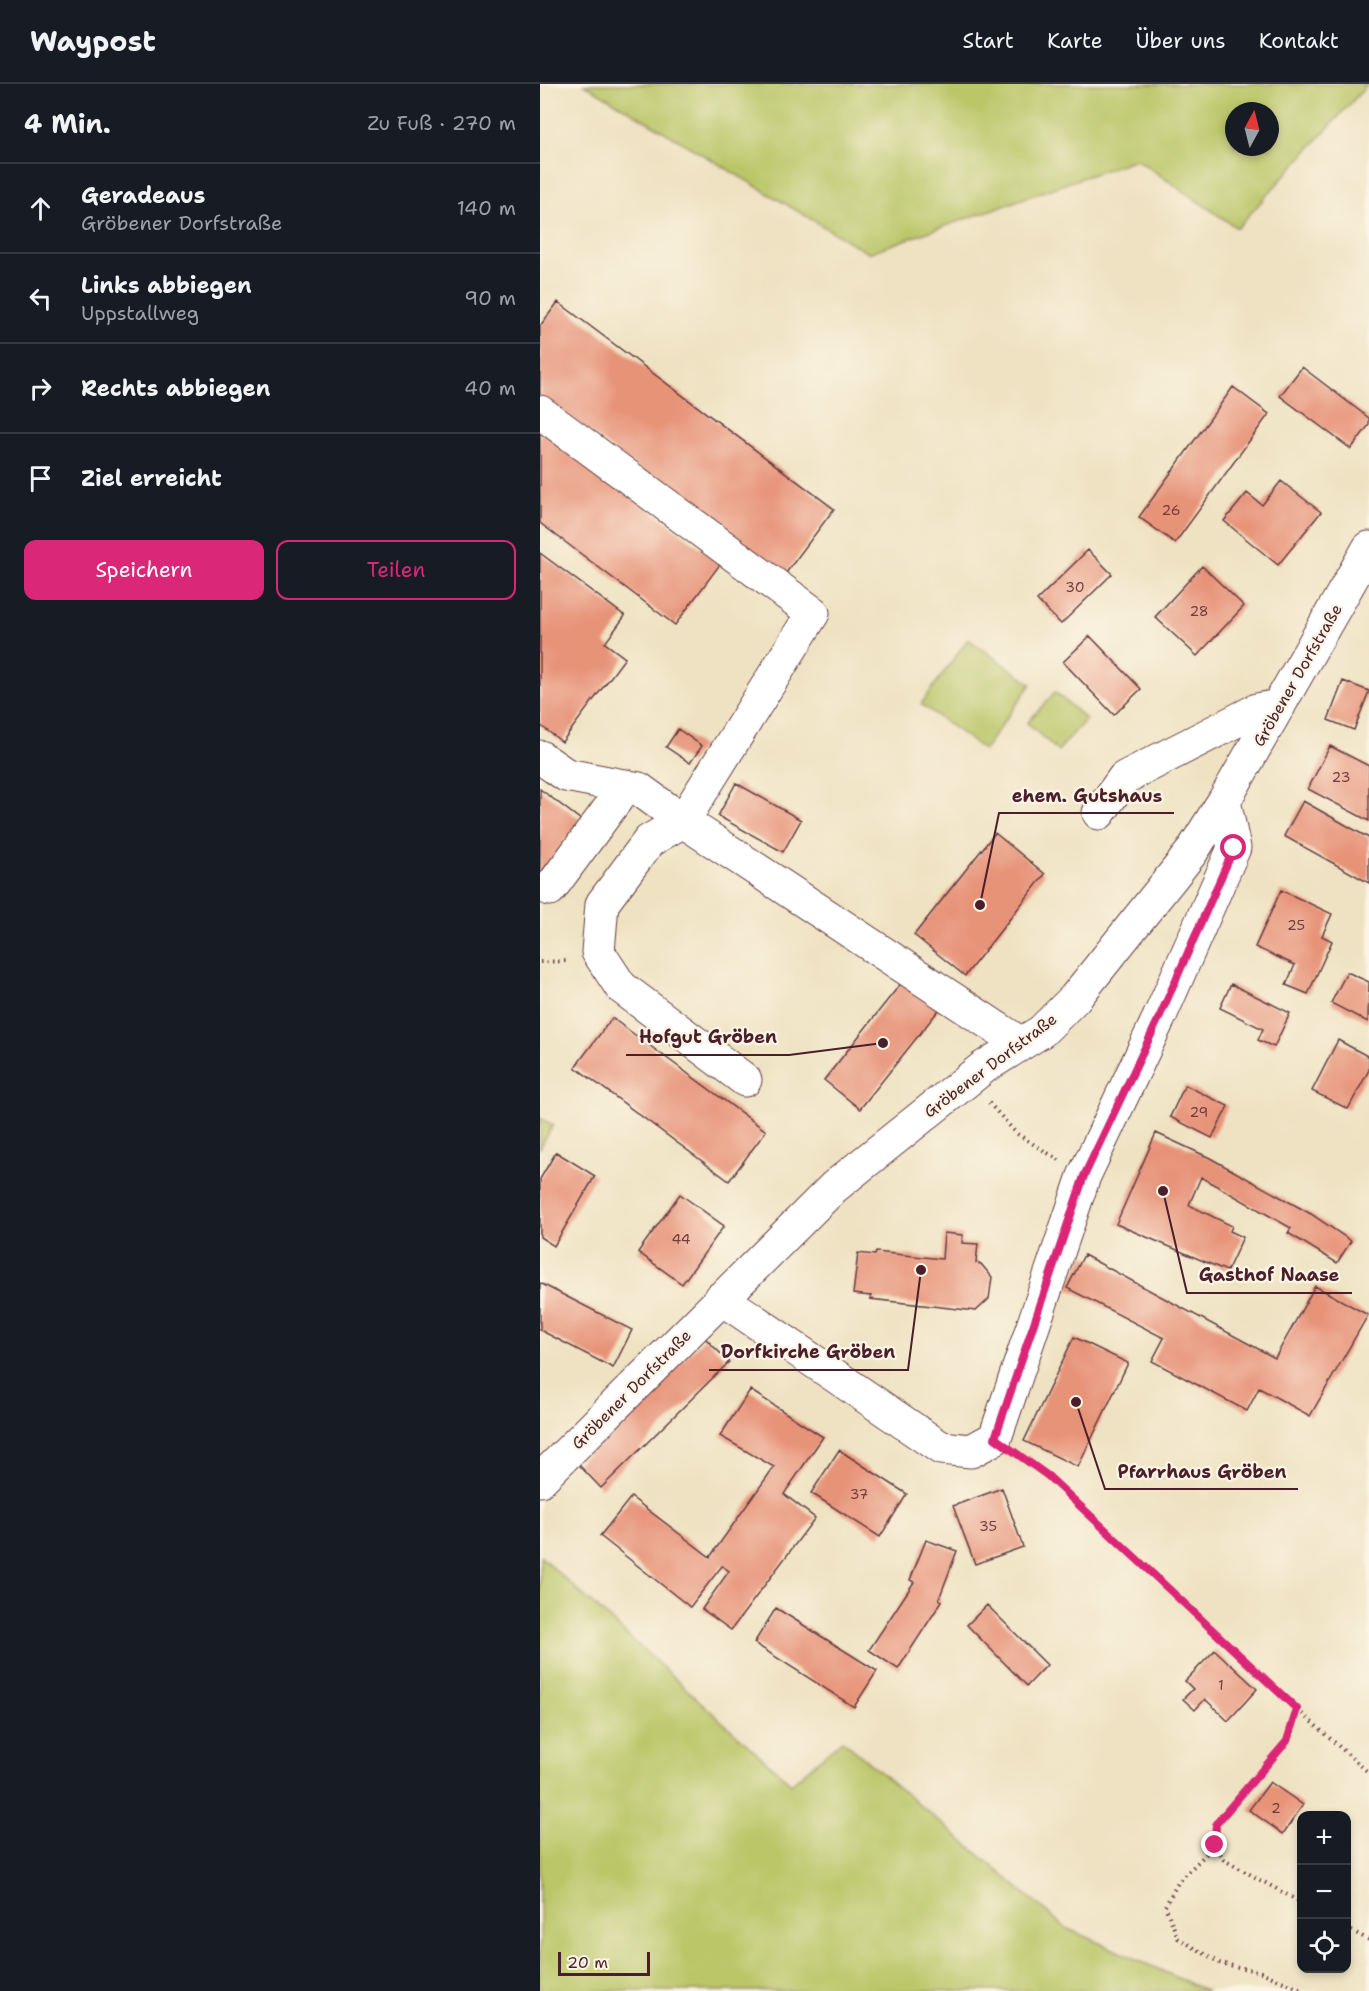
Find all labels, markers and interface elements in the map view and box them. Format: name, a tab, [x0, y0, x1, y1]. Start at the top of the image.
text: Waypost	[30, 22, 156, 60]
text: Start	[963, 27, 1014, 55]
text: Karte	[1047, 27, 1103, 55]
text: Über uns	[1136, 27, 1226, 55]
text: Kontakt	[1259, 27, 1339, 55]
north arrow	[1225, 102, 1279, 156]
text: 4 Min.	[24, 106, 111, 141]
text: Zu Fuß · 270 m	[367, 110, 516, 136]
text: Geradeaus	[81, 181, 205, 210]
icon: ahead	[24, 192, 57, 225]
text: 140 m	[457, 195, 516, 221]
text: Gröbener Dorfstraße	[81, 210, 282, 236]
text: Links abbiegen	[81, 271, 252, 300]
icon: left	[24, 282, 57, 315]
text: 90 m	[464, 285, 516, 311]
text: Uppstallweg	[81, 300, 199, 326]
icon: right	[24, 372, 57, 405]
text: Rechts abbiegen	[81, 374, 270, 403]
text: 40 m	[464, 375, 516, 401]
icon: arrive	[24, 462, 57, 495]
text: Ziel erreicht	[81, 464, 222, 493]
house number: 26	[1162, 501, 1181, 519]
button: Speichern	[24, 540, 264, 600]
button: Teilen	[276, 540, 516, 600]
house number: 30	[1065, 578, 1085, 596]
street label: Gröbener Dorfstraße	[1248, 600, 1347, 750]
house number: 28	[1189, 602, 1209, 620]
house number: 23	[1332, 768, 1350, 786]
callout: ehem. Gutshaus	[999, 777, 1174, 813]
text: ehem. Gutshaus	[1012, 784, 1162, 808]
route start	[1220, 834, 1246, 860]
house number: 25	[1287, 916, 1305, 934]
street label: Gröbener Dorfstraße	[920, 1009, 1061, 1122]
callout: Hofgut Gröben	[626, 1019, 789, 1055]
text: Hofgut Gröben	[639, 1025, 777, 1049]
house number: 29	[1190, 1103, 1208, 1121]
house number: 44	[671, 1230, 691, 1248]
callout: Gasthof Naase	[1187, 1257, 1352, 1293]
text: Gasthof Naase	[1199, 1263, 1340, 1287]
street label: Gröbener Dorfstraße	[567, 1325, 696, 1454]
callout: Dorfkirche Gröben	[709, 1334, 908, 1370]
text: Dorfkirche Gröben	[721, 1340, 895, 1364]
callout: Pfarrhaus Gröben	[1105, 1453, 1298, 1489]
text: Pfarrhaus Gröben	[1118, 1460, 1286, 1484]
house number: 37	[850, 1485, 868, 1503]
house number: 35	[979, 1517, 997, 1535]
house number: 1	[1218, 1676, 1224, 1694]
house number: 2	[1271, 1799, 1281, 1817]
map controls	[1297, 1811, 1351, 1973]
button: +	[1297, 1811, 1351, 1865]
route end	[1201, 1831, 1227, 1857]
button: −	[1297, 1865, 1351, 1919]
button: locate	[1297, 1919, 1351, 1973]
scale bar	[558, 1949, 650, 1976]
text: 20 m	[567, 1952, 608, 1973]

